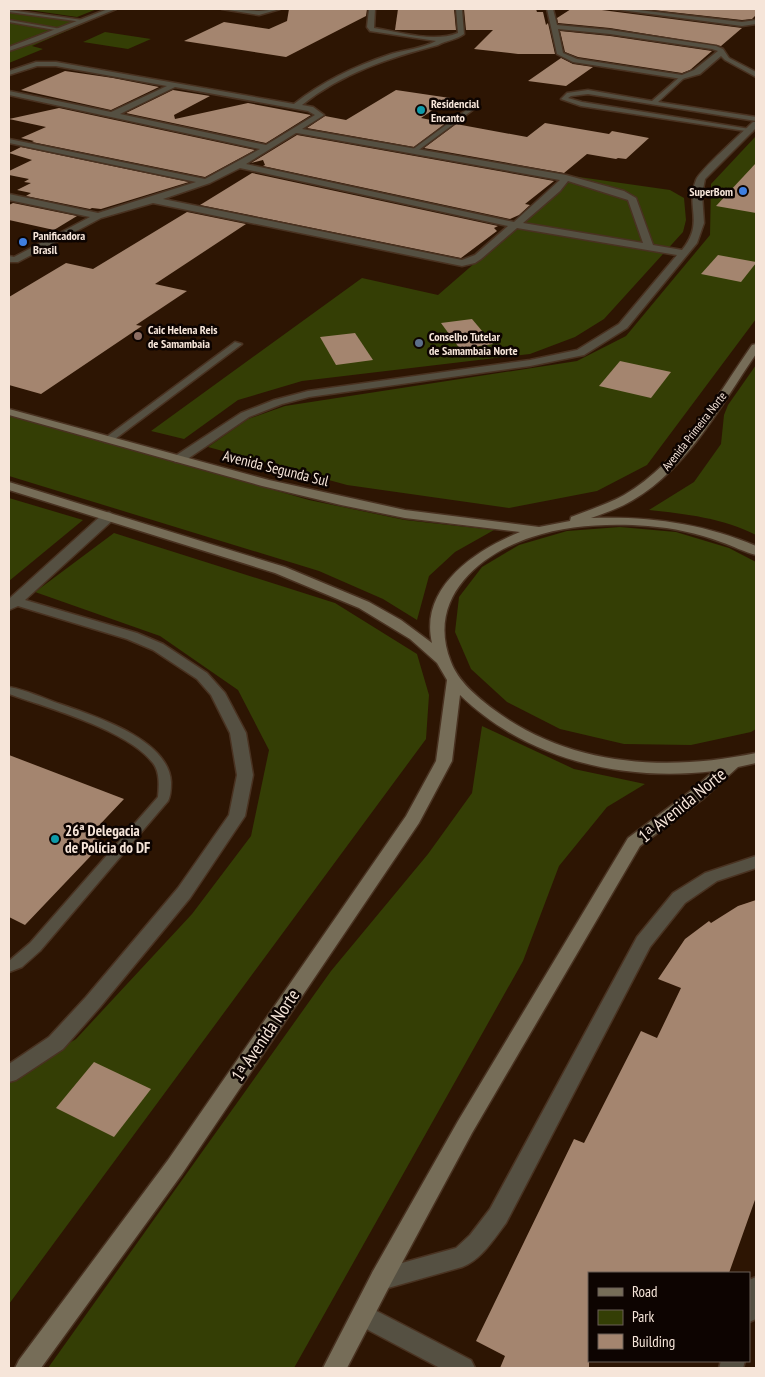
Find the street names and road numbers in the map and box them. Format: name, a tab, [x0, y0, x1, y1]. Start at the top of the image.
street label: Avenida Primeira Norte	[659, 389, 729, 473]
street label: Avenida Segunda Sul	[221, 446, 331, 490]
street label: 1ᵃ Avenida Norte	[634, 763, 730, 847]
street label: 1ᵃ Avenida Norte	[226, 985, 304, 1085]

